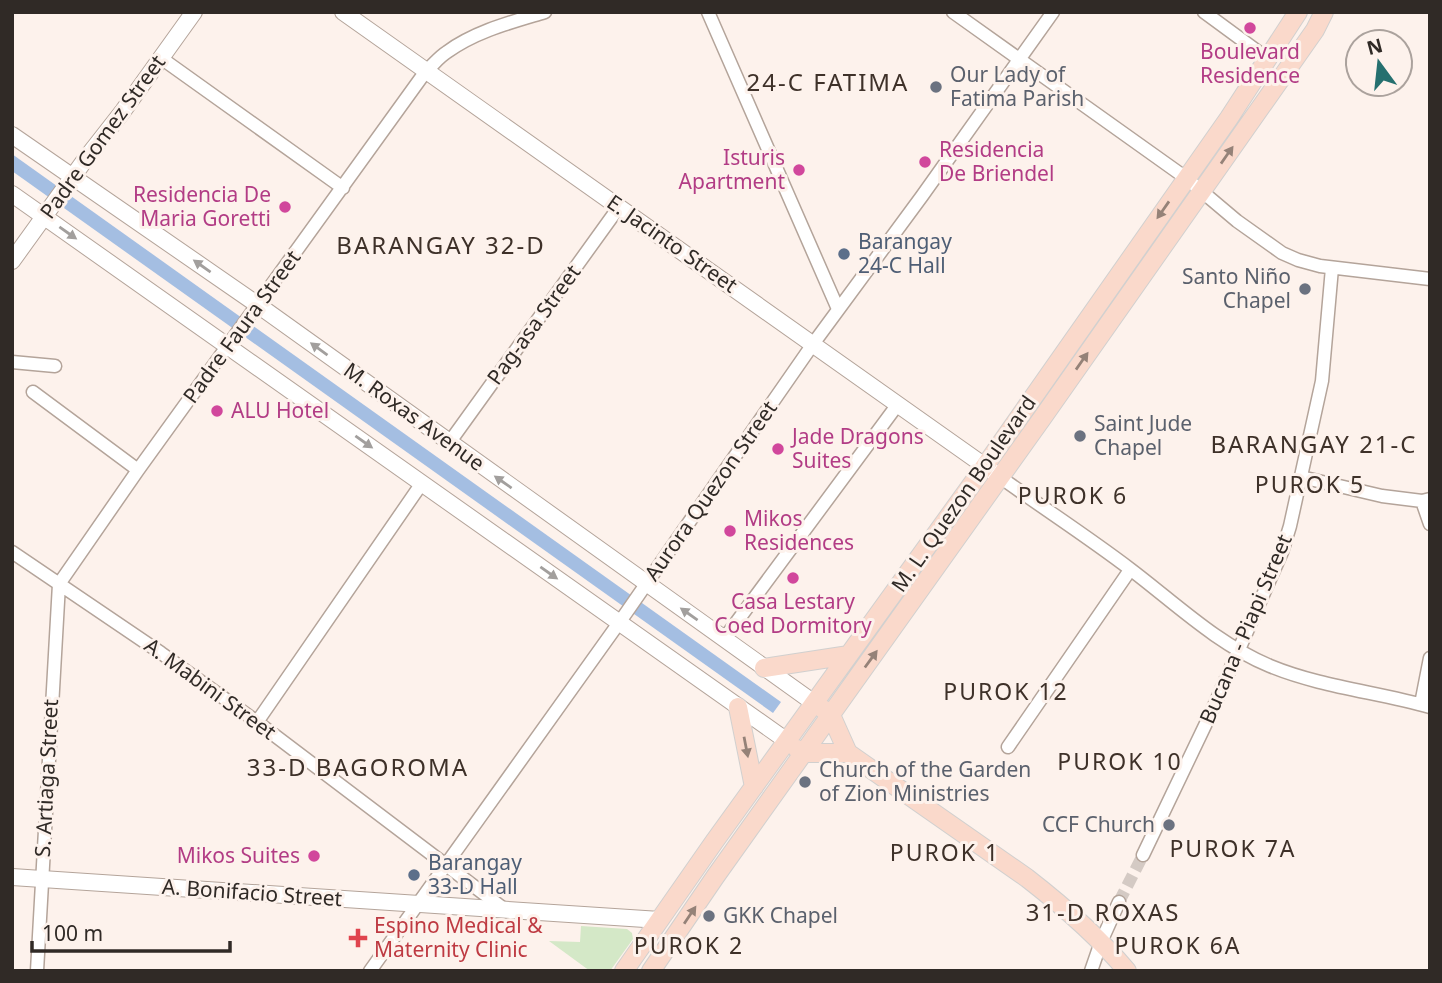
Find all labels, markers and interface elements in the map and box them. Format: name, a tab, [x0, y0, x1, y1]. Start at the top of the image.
marker: Boulevard Residence	[1242, 20, 1258, 36]
north arrow	[1344, 28, 1414, 98]
text: N	[1364, 32, 1385, 61]
place label: Boulevard Residence	[1200, 37, 1300, 89]
street label: Padre Gomez Street	[33, 48, 171, 224]
place label: Our Lady of Fatima Parish	[950, 60, 1084, 112]
district label: 24-C FATIMA	[747, 65, 909, 98]
marker: Our Lady of Fatima Parish	[928, 79, 944, 95]
place label: Residencia De Briendel	[939, 135, 1054, 187]
place label: Isturis Apartment	[679, 143, 785, 195]
one-way arrow	[1220, 146, 1234, 164]
marker: Residencia De Briendel	[917, 154, 933, 170]
marker: Isturis Apartment	[791, 162, 807, 178]
place label: Residencia De Maria Goretti	[133, 180, 271, 232]
street label: E. Jacinto Street	[602, 188, 744, 299]
marker: Residencia De Maria Goretti	[277, 199, 293, 215]
one-way arrow	[1156, 201, 1170, 219]
one-way arrow	[59, 226, 77, 240]
place label: Barangay 24-C Hall	[858, 227, 952, 279]
district label: BARANGAY 32-D	[336, 228, 546, 261]
street label: Padre Faura Street	[176, 244, 306, 409]
marker: Barangay 24-C Hall	[836, 246, 852, 262]
street label: Pag-asa Street	[480, 258, 586, 390]
one-way arrow	[193, 259, 211, 273]
place label: Santo Niño Chapel	[1182, 262, 1291, 314]
marker: Santo Niño Chapel	[1297, 281, 1313, 297]
one-way arrow	[310, 342, 328, 356]
one-way arrow	[1075, 352, 1089, 370]
street label: M. Roxas Avenue	[339, 356, 491, 477]
street label: M. L. Quezon Boulevard	[885, 390, 1042, 597]
street label: Aurora Quezon Street	[637, 395, 783, 586]
place label: ALU Hotel	[231, 396, 329, 424]
marker: ALU Hotel	[209, 403, 225, 419]
place label: Saint Jude Chapel	[1094, 409, 1192, 461]
place label: Jade Dragons Suites	[790, 422, 924, 474]
district label: BARANGAY 21-C	[1211, 427, 1417, 460]
marker: Saint Jude Chapel	[1072, 428, 1088, 444]
one-way arrow	[355, 435, 373, 449]
marker: Jade Dragons Suites	[770, 441, 786, 457]
district label: PUROK 5	[1255, 468, 1365, 500]
one-way arrow	[494, 475, 512, 489]
district label: PUROK 6	[1018, 479, 1128, 511]
place label: Mikos Residences	[744, 504, 854, 556]
marker: Mikos Residences	[722, 523, 738, 539]
street label: Bucana - Piapi Street	[1192, 529, 1298, 728]
one-way arrow	[540, 566, 558, 581]
marker: Casa Lestary Coed Dormitory	[785, 570, 801, 586]
place label: Casa Lestary Coed Dormitory	[714, 587, 872, 639]
one-way arrow	[680, 607, 698, 621]
street label: A. Mabini Street	[139, 631, 282, 746]
one-way arrow	[863, 650, 877, 668]
district label: PUROK 12	[943, 675, 1069, 707]
street label: S. Artiaga Street	[28, 698, 64, 858]
one-way arrow	[741, 736, 752, 758]
district label: PUROK 10	[1057, 745, 1183, 777]
district label: 33-D BAGOROMA	[247, 750, 469, 783]
place label: Church of the Garden of Zion Ministries	[819, 755, 1031, 807]
marker: Church of the Garden of Zion Ministries	[797, 774, 813, 790]
place label: CCF Church	[1042, 810, 1155, 838]
marker: CCF Church	[1161, 817, 1177, 833]
district label: PUROK 7A	[1169, 832, 1297, 864]
district label: PUROK 1	[890, 836, 1000, 868]
place label: Mikos Suites	[177, 841, 300, 869]
marker: Mikos Suites	[306, 848, 322, 864]
place label: Barangay 33-D Hall	[428, 848, 522, 900]
marker: Barangay 33-D Hall	[406, 867, 422, 883]
street label: A. Bonifacio Street	[161, 872, 344, 912]
district label: 31-D ROXAS	[1026, 895, 1180, 928]
place label: GKK Chapel	[723, 901, 838, 929]
one-way arrow	[683, 905, 696, 924]
marker: GKK Chapel	[701, 908, 717, 924]
scale bar	[32, 909, 229, 953]
place label: Espino Medical & Maternity Clinic	[374, 911, 543, 963]
text: 100 m	[42, 919, 103, 947]
marker: Espino Medical & Maternity Clinic	[348, 928, 368, 948]
district label: PUROK 2	[634, 929, 744, 961]
district label: PUROK 6A	[1114, 929, 1242, 961]

